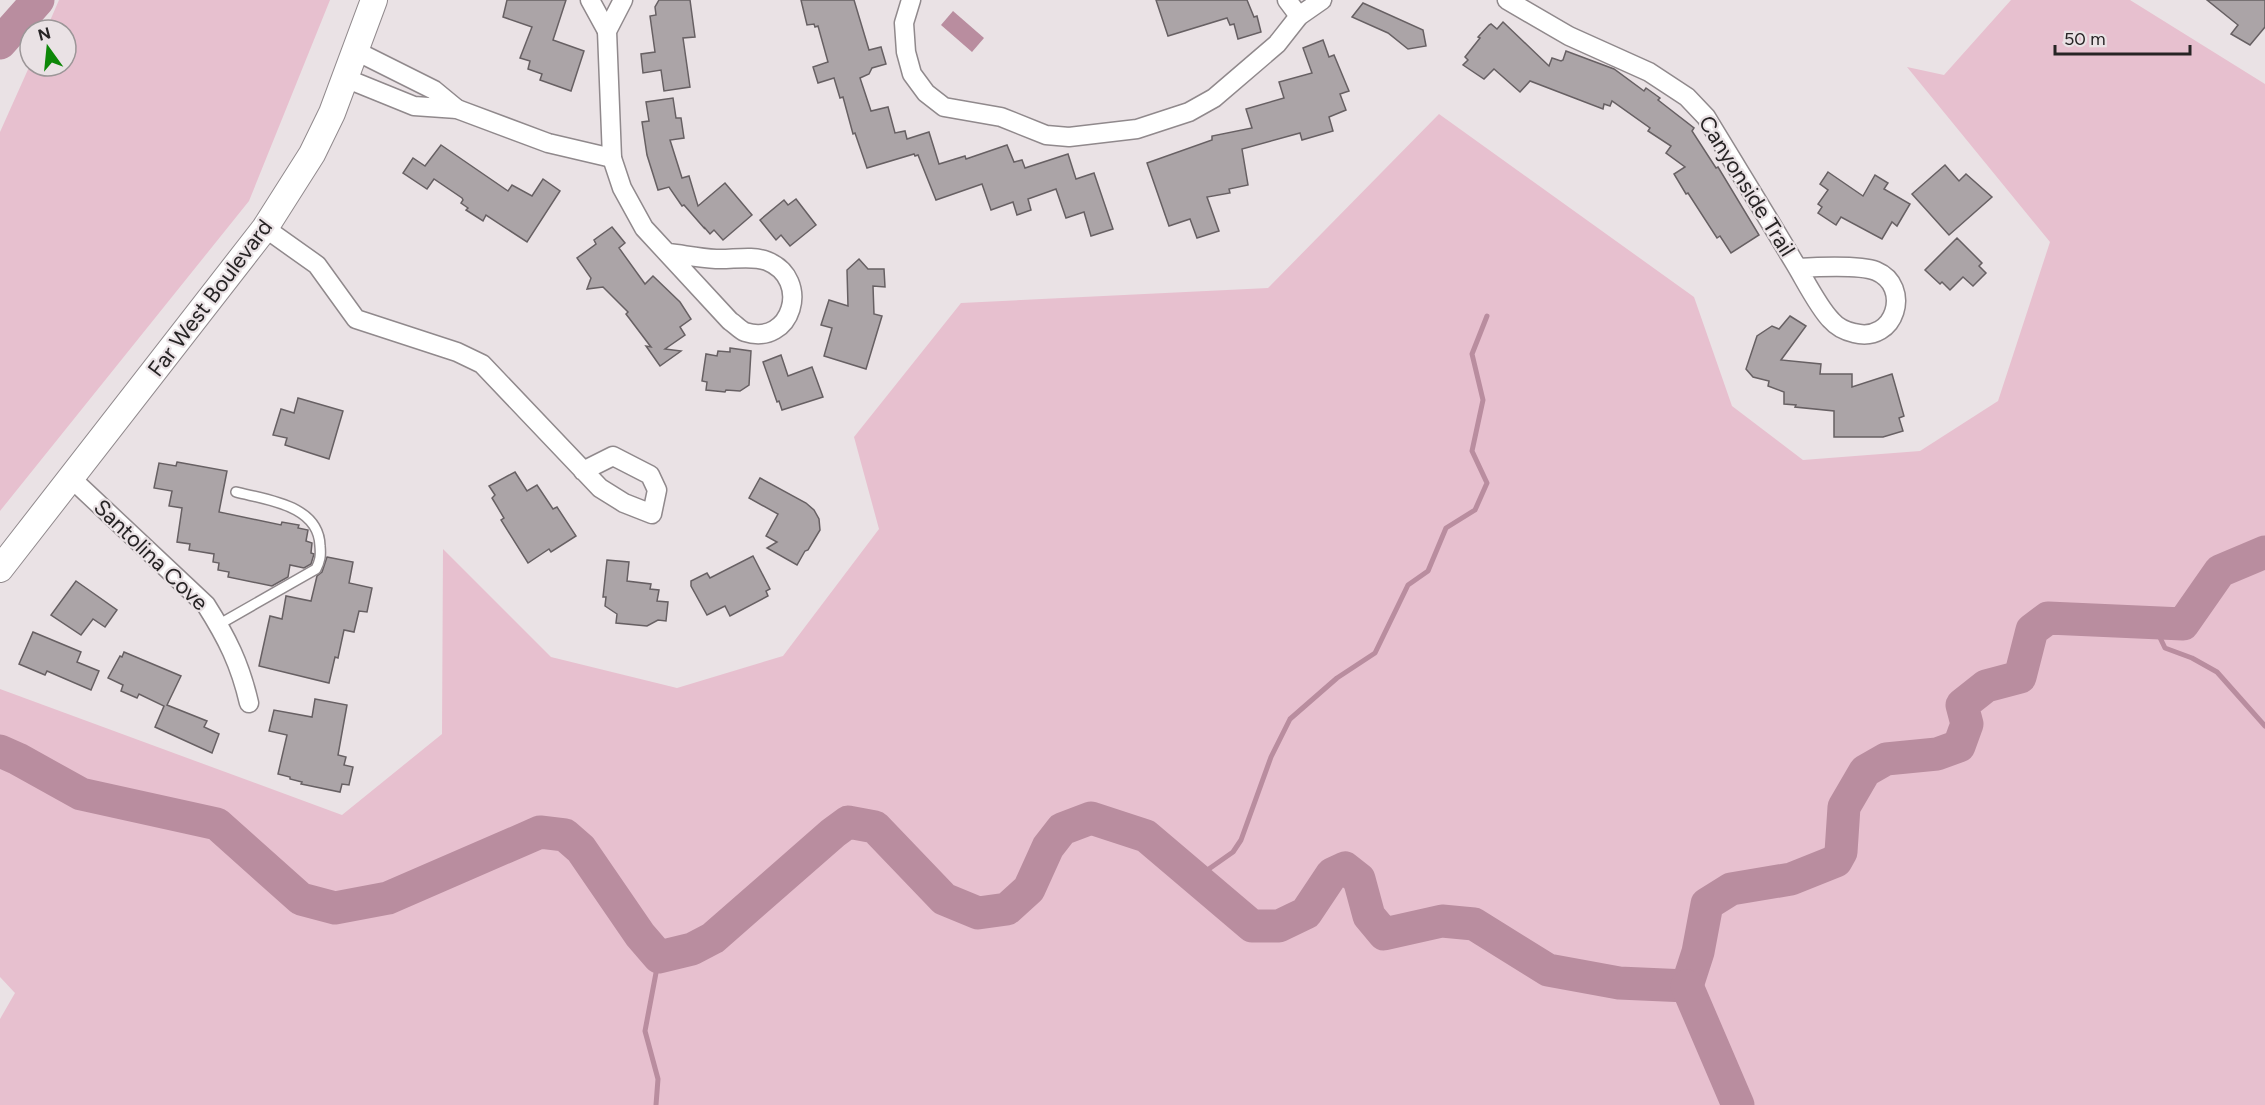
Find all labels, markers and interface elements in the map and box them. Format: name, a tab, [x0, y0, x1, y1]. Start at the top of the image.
north arrow	[18, 18, 78, 78]
scale bar	[2055, 18, 2190, 56]
text: N	[36, 23, 53, 45]
text: 50 m	[2064, 28, 2106, 50]
street label: Canyonside Trail	[1693, 111, 1801, 261]
street label: Far West Boulevard	[142, 214, 278, 382]
street label: Santolina Cove	[88, 494, 214, 616]

